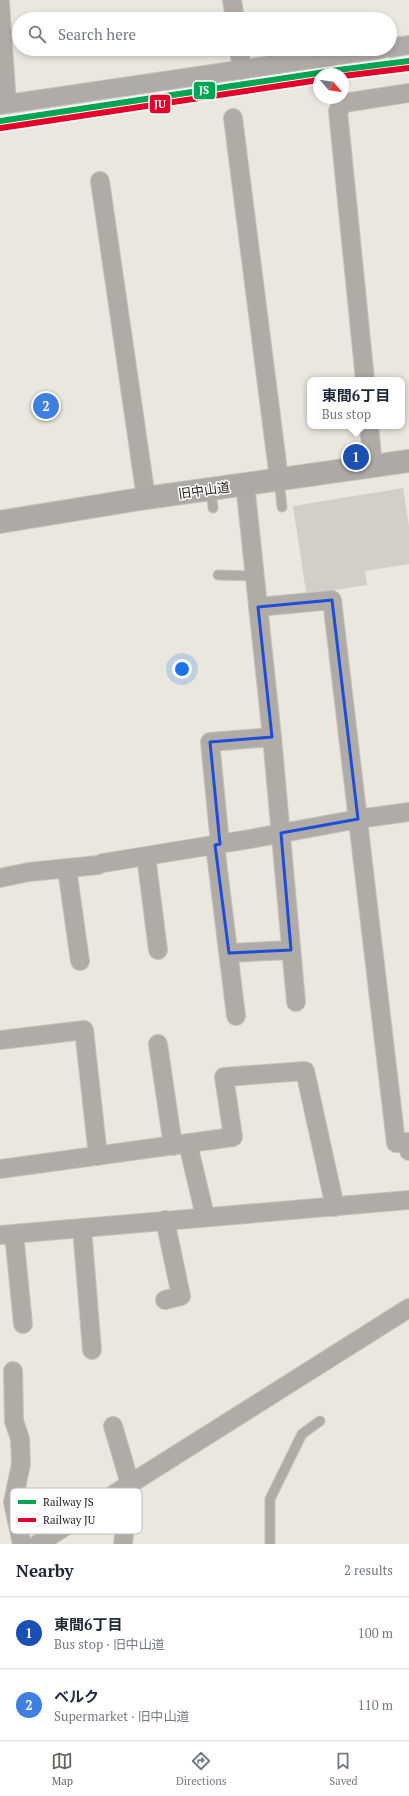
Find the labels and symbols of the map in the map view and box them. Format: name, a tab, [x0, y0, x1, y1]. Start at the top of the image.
north arrow	[313, 68, 349, 104]
line badge: JS	[193, 81, 216, 100]
text: JS	[199, 83, 209, 97]
line badge: JU	[149, 94, 171, 114]
text: JU	[154, 97, 166, 111]
pin: 2	[33, 391, 59, 421]
pin: 1	[343, 442, 369, 472]
street label: 旧中山道	[177, 477, 231, 503]
your location	[172, 659, 192, 679]
legend	[10, 1488, 142, 1534]
text: Railway JS	[43, 1495, 94, 1509]
text: Railway JU	[43, 1513, 96, 1527]

